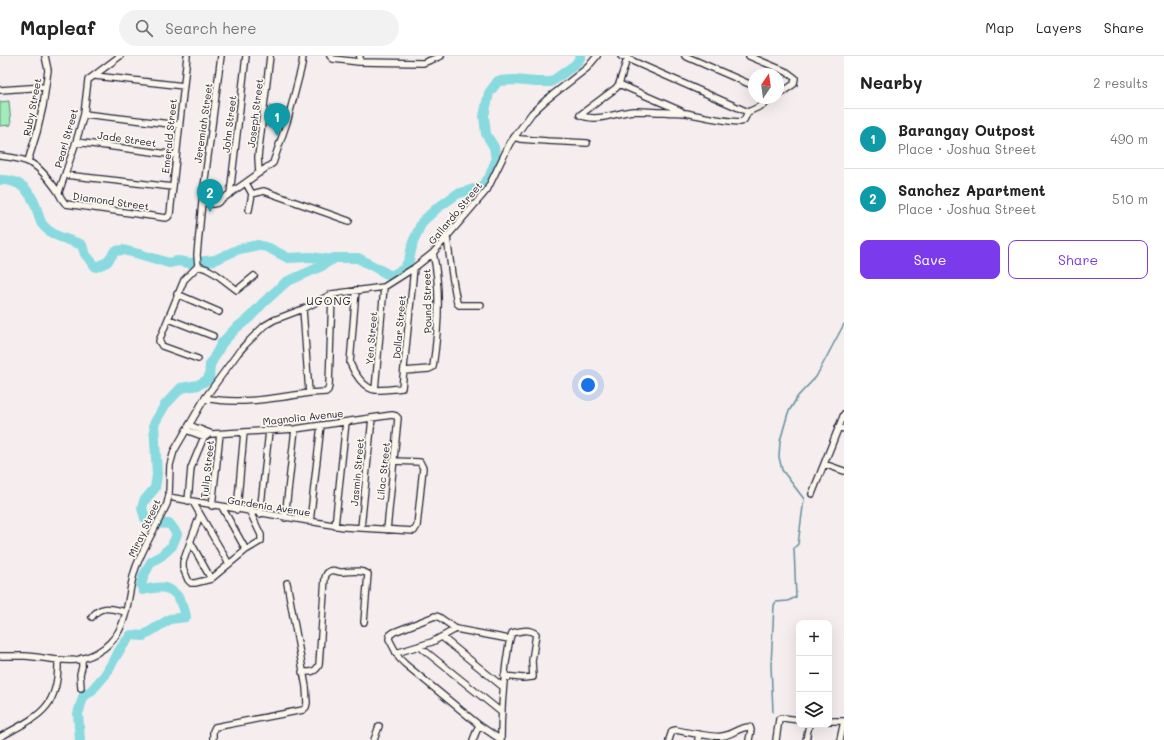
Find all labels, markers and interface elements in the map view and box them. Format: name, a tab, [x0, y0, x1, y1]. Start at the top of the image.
search box	[119, 10, 399, 46]
text: Mapleaf	[20, 15, 95, 40]
icon: search	[133, 17, 155, 39]
text: Search here	[165, 18, 257, 38]
text: Map	[985, 18, 1014, 37]
text: Layers	[1036, 18, 1082, 37]
text: Share	[1104, 18, 1144, 37]
north arrow	[748, 68, 784, 104]
text: Nearby	[860, 71, 922, 93]
text: 2 results	[1093, 74, 1148, 91]
street label: Ruby Street	[20, 77, 44, 137]
street label: Joseph Street	[244, 78, 266, 148]
street label: Jeremiah Street	[190, 82, 216, 164]
street label: John Street	[219, 95, 239, 153]
street label: Emerald Street	[158, 98, 180, 174]
pin: 1	[264, 103, 290, 136]
street label: Pearl Street	[51, 107, 81, 169]
text: Barangay Outpost	[898, 120, 1035, 140]
street label: Jade Street	[97, 128, 157, 150]
text: 1	[870, 130, 876, 147]
text: 490 m	[1110, 130, 1148, 147]
text: Place · Joshua Street	[898, 140, 1036, 157]
pin: 2	[197, 179, 223, 212]
street label: Gallardo Street	[425, 179, 485, 247]
text: Sanchez Apartment	[898, 180, 1045, 200]
street label: Diamond Street	[72, 189, 150, 213]
text: 2	[869, 190, 877, 207]
text: 510 m	[1112, 190, 1148, 207]
text: Place · Joshua Street	[898, 200, 1036, 217]
button: Save	[860, 240, 1000, 279]
button: Share	[1008, 240, 1148, 279]
street label: Pound Street	[419, 269, 435, 333]
district label: UGONG	[306, 293, 352, 308]
street label: Dollar Street	[389, 294, 409, 360]
street label: Yen Street	[362, 311, 380, 365]
your location	[578, 375, 598, 395]
street label: Magnolia Avenue	[262, 406, 344, 428]
street label: Jasmin Street	[347, 437, 367, 507]
street label: Tulip Street	[197, 440, 217, 498]
street label: Lilac Street	[373, 441, 393, 501]
street label: Gardenia Avenue	[227, 493, 311, 519]
street label: Miray Street	[124, 497, 164, 559]
map controls	[796, 620, 832, 728]
button: +	[796, 620, 832, 656]
button: −	[796, 656, 832, 692]
button: layers	[796, 692, 832, 728]

